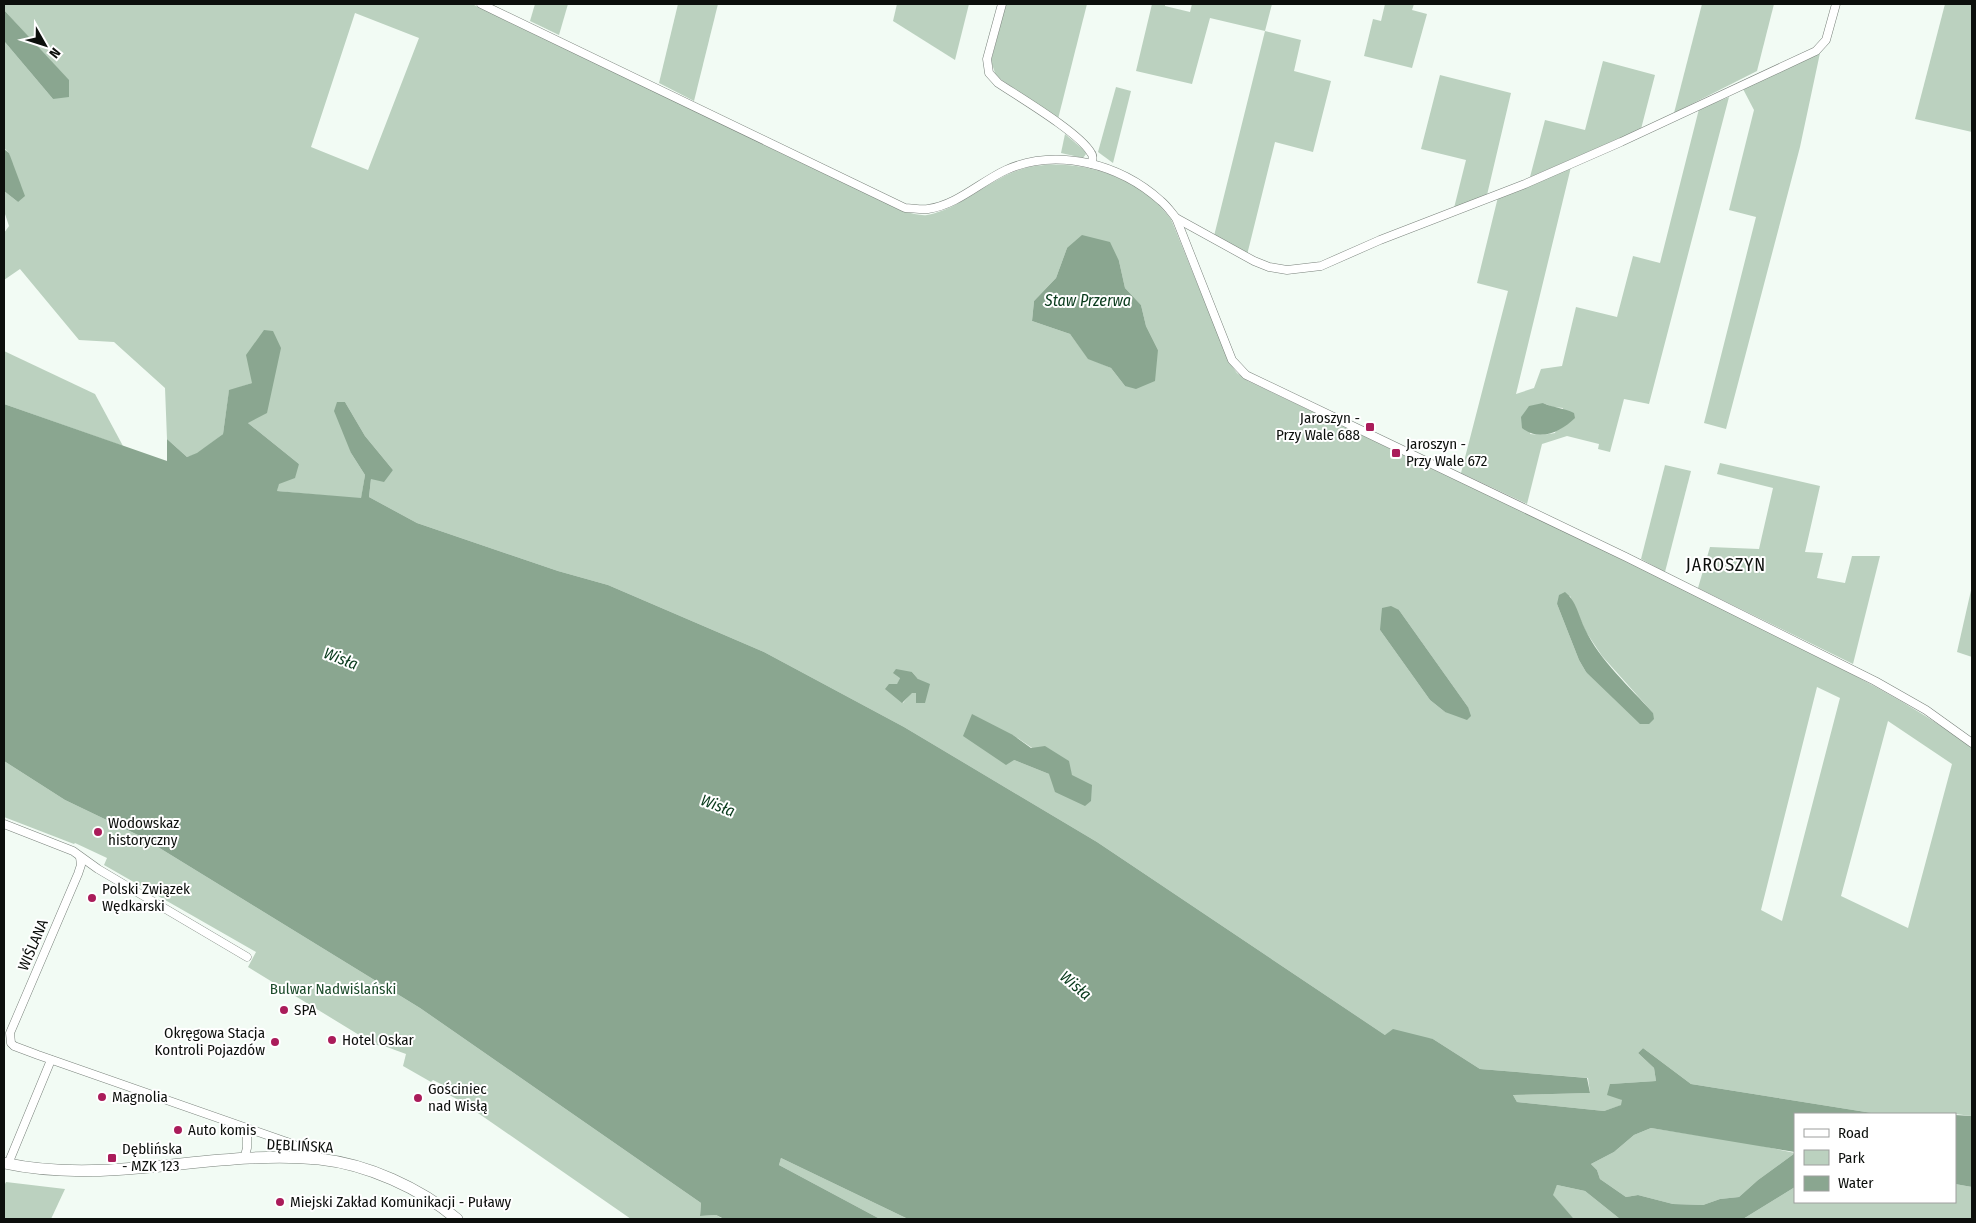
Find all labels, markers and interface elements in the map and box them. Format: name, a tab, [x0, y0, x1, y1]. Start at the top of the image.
north arrow	[20, 20, 70, 70]
text: N	[45, 44, 64, 61]
water label: Staw Przerwa	[1044, 291, 1131, 310]
place label: Jaroszyn - Przy Wale 688	[1276, 409, 1360, 444]
marker: Jaroszyn - Przy Wale 688	[1364, 421, 1376, 433]
place label: Jaroszyn - Przy Wale 672	[1406, 435, 1488, 470]
marker: Jaroszyn - Przy Wale 672	[1390, 447, 1402, 459]
district label: JAROSZYN	[1686, 554, 1766, 576]
water label: Wisła	[321, 643, 361, 674]
water label: Wisła	[698, 790, 738, 821]
place label: Wodowskaz historyczny	[108, 814, 179, 849]
marker: Wodowskaz historyczny	[92, 826, 104, 838]
place label: Polski Związek Wędkarski	[102, 880, 190, 915]
marker: Polski Związek Wędkarski	[86, 892, 98, 904]
street label: WIŚLANA	[14, 916, 52, 973]
water label: Wisła	[1056, 967, 1095, 1004]
park label: Bulwar Nadwiślański	[270, 980, 396, 998]
place label: SPA	[294, 1001, 316, 1019]
marker: SPA	[278, 1004, 290, 1016]
place label: Okręgowa Stacja Kontroli Pojazdów	[155, 1024, 265, 1059]
place label: Hotel Oskar	[342, 1031, 414, 1049]
marker: Hotel Oskar	[326, 1034, 338, 1046]
marker: Okręgowa Stacja Kontroli Pojazdów	[269, 1036, 281, 1048]
place label: Gościniec nad Wisłą	[428, 1080, 488, 1115]
place label: Magnolia	[112, 1088, 168, 1106]
marker: Magnolia	[96, 1091, 108, 1103]
marker: Gościniec nad Wisłą	[412, 1092, 424, 1104]
legend	[1794, 1113, 1956, 1203]
place label: Auto komis	[188, 1121, 256, 1139]
marker: Auto komis	[172, 1124, 184, 1136]
text: Road	[1838, 1124, 1869, 1142]
street label: DĘBLIŃSKA	[266, 1135, 334, 1157]
place label: Dęblińska - MZK 123	[122, 1140, 182, 1175]
text: Park	[1838, 1149, 1865, 1167]
marker: Dęblińska - MZK 123	[106, 1152, 118, 1164]
text: Water	[1838, 1174, 1874, 1192]
place label: Miejski Zakład Komunikacji - Puławy	[290, 1193, 512, 1211]
marker: Miejski Zakład Komunikacji - Puławy	[274, 1196, 286, 1208]

